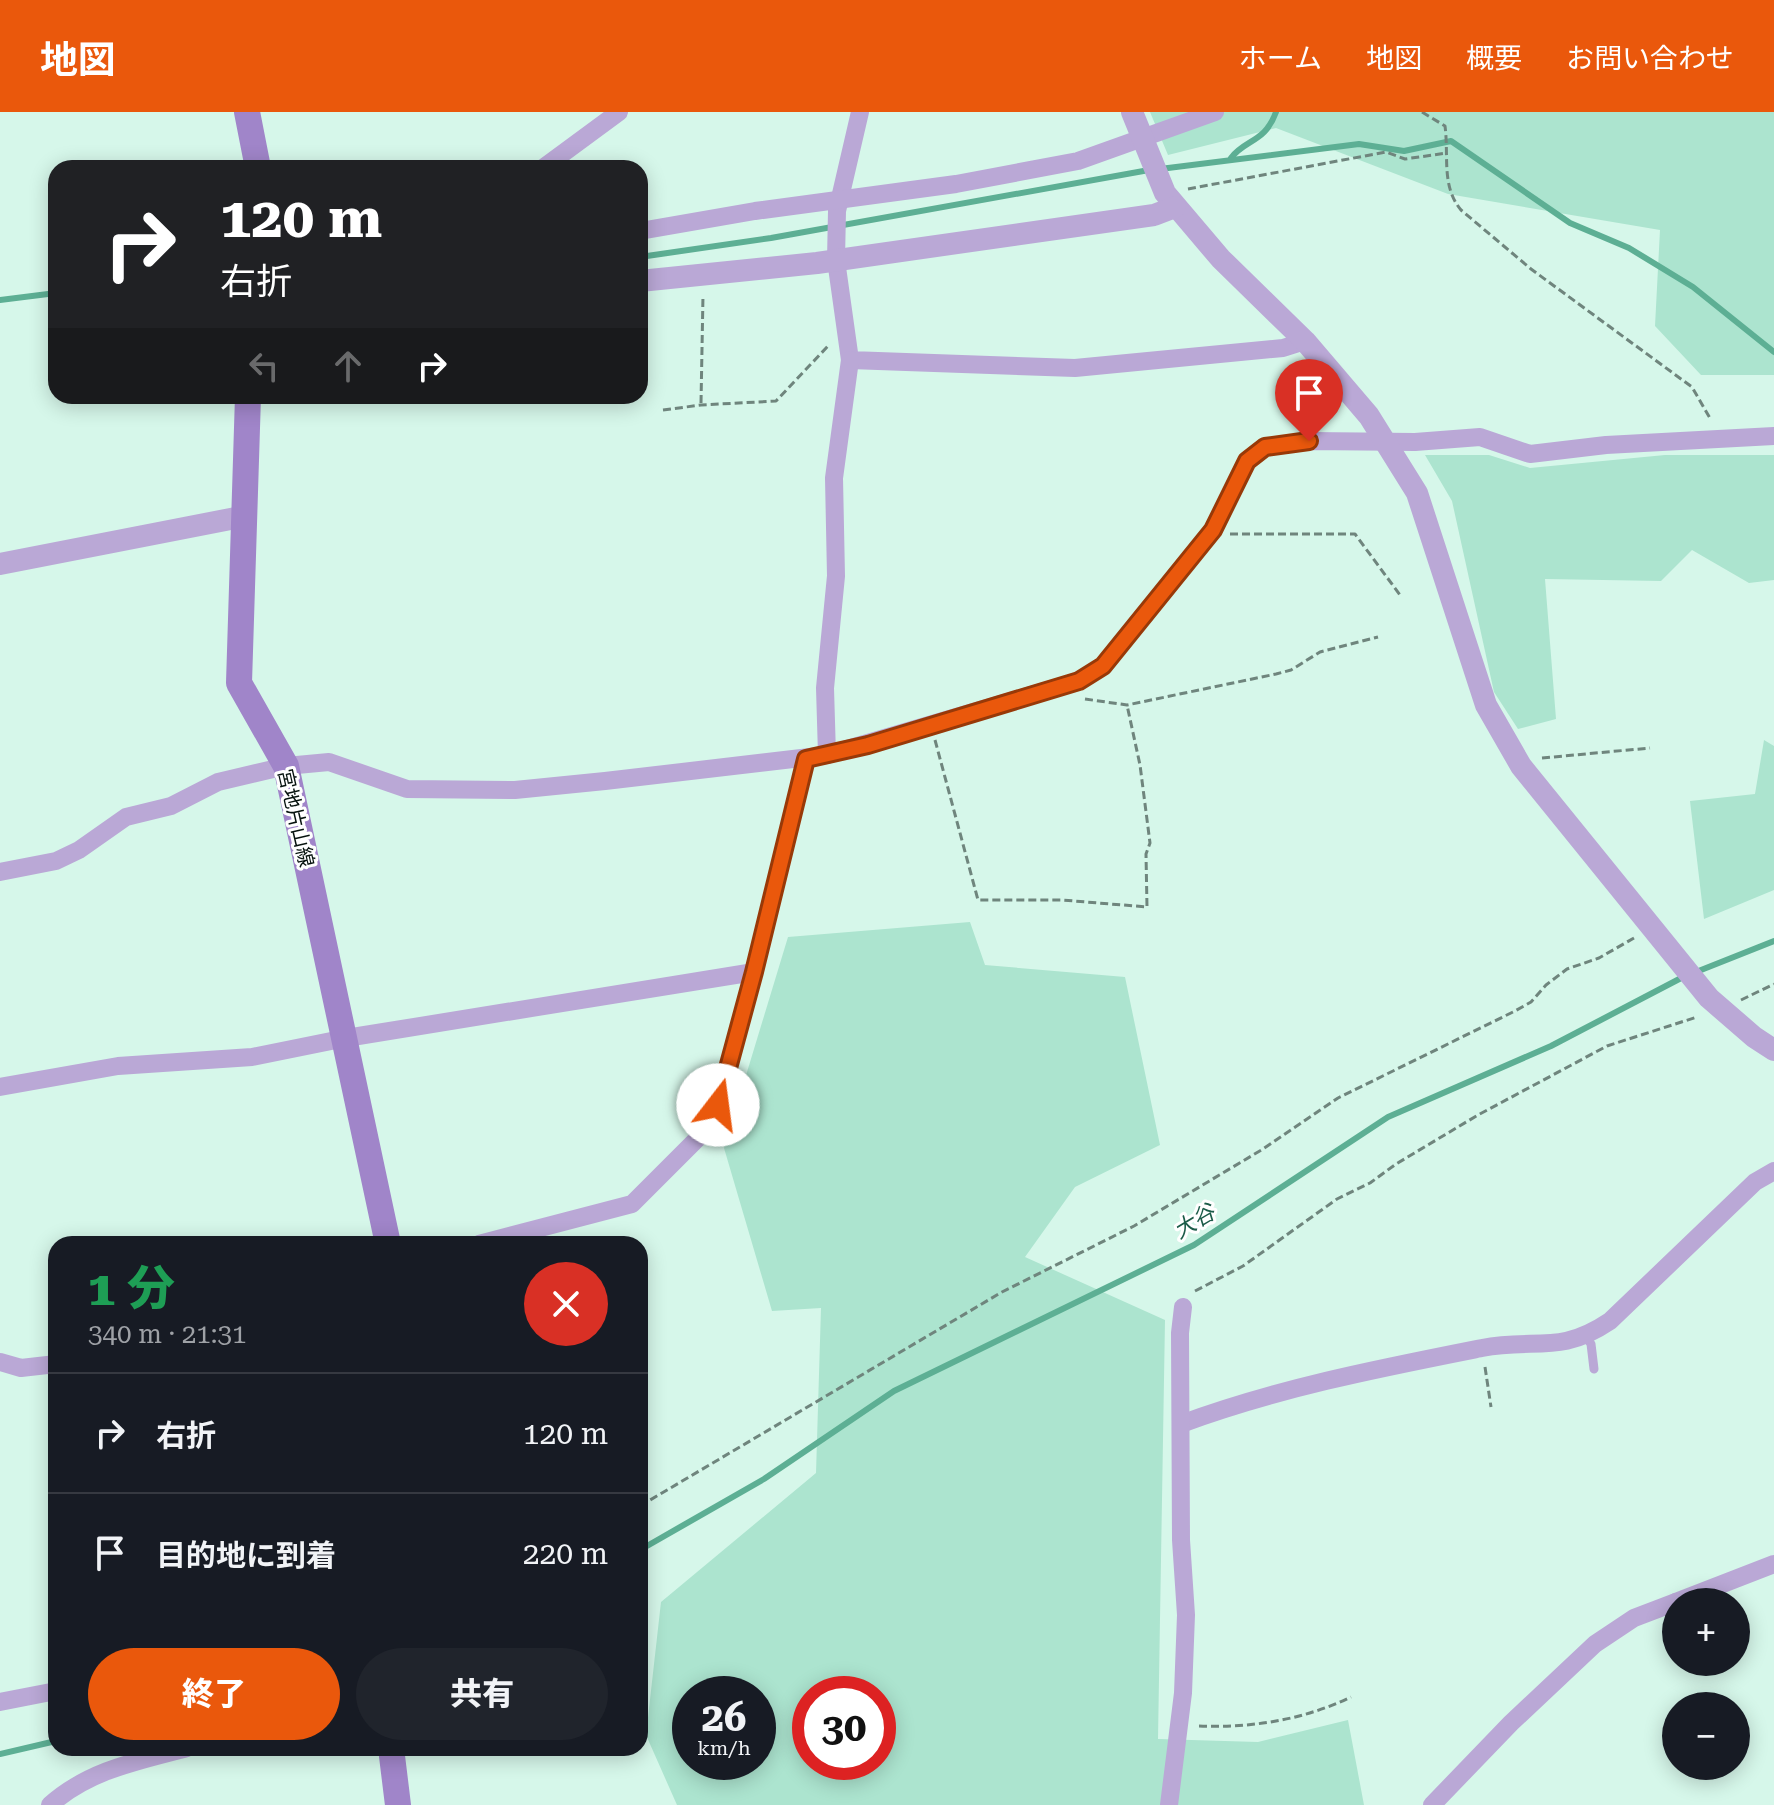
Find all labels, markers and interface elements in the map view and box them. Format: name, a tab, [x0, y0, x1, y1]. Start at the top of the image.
text: 地図	[40, 38, 116, 82]
text: ホーム	[1239, 42, 1322, 75]
text: 地図	[1366, 42, 1422, 75]
text: 概要	[1466, 42, 1522, 75]
text: お問い合わせ	[1566, 42, 1734, 75]
text: 120 m	[220, 185, 382, 251]
icon: right	[88, 192, 192, 296]
text: 右折	[220, 261, 292, 303]
icon: left	[242, 344, 286, 388]
icon: ahead	[326, 344, 370, 388]
icon: right	[410, 344, 454, 388]
pin	[1275, 359, 1343, 441]
icon: arrive	[1287, 371, 1331, 415]
street label: 宮地片山線	[273, 767, 319, 869]
position arrow	[676, 1063, 760, 1147]
water label: 大谷	[1169, 1198, 1221, 1243]
text: 1 分	[88, 1261, 175, 1317]
button: close	[524, 1262, 608, 1346]
text: 340 m · 21:31	[88, 1319, 247, 1349]
icon: right	[88, 1411, 132, 1455]
text: 120 m	[523, 1416, 608, 1451]
text: 右折	[156, 1418, 216, 1453]
icon: arrive	[88, 1531, 132, 1575]
text: 220 m	[523, 1536, 608, 1571]
text: 目的地に到着	[156, 1538, 336, 1573]
map controls	[1662, 1588, 1750, 1780]
button: +	[1662, 1588, 1750, 1676]
button: 終了	[88, 1648, 340, 1740]
button: 共有	[356, 1648, 608, 1740]
speed limit sign: 30	[792, 1676, 896, 1780]
button: −	[1662, 1692, 1750, 1780]
text: 26	[702, 1694, 746, 1741]
text: km/h	[697, 1736, 751, 1760]

